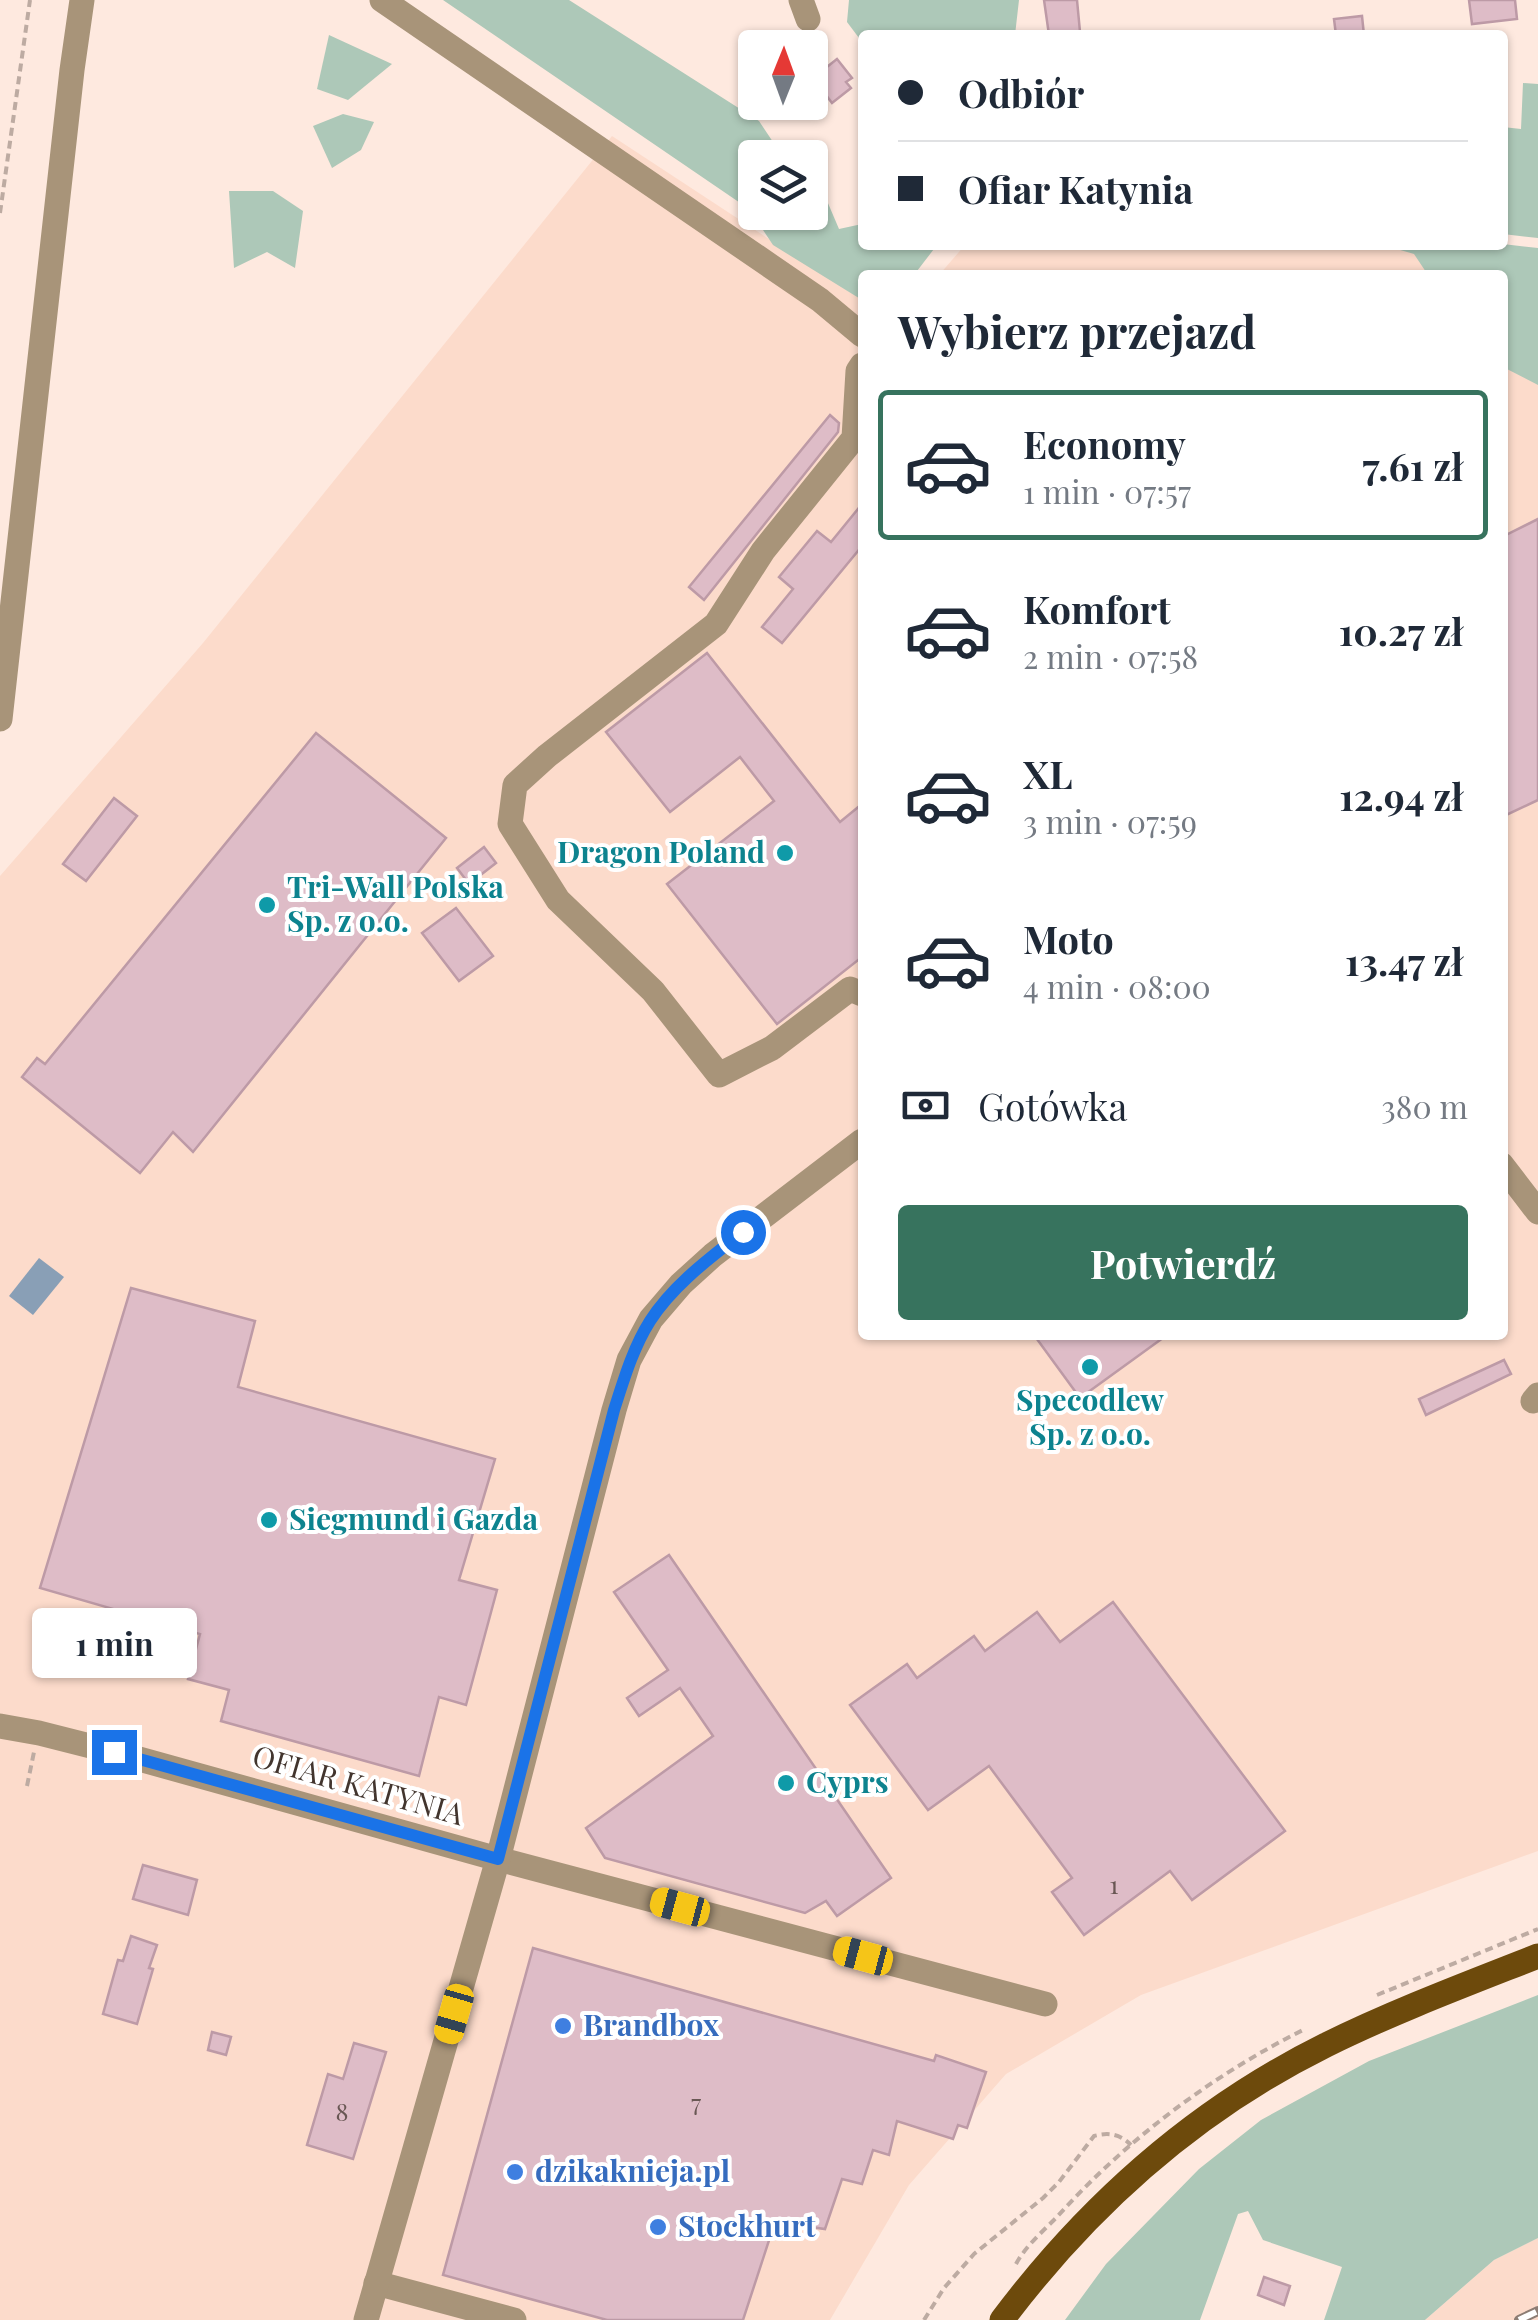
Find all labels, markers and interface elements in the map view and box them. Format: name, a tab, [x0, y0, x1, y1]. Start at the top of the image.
north arrow	[738, 30, 828, 120]
map controls	[738, 30, 828, 230]
text: Odbiór	[958, 67, 1084, 118]
button: layers	[738, 140, 828, 230]
text: Ofiar Katynia	[958, 163, 1193, 214]
text: Wybierz przejazd	[898, 300, 1256, 360]
text: Economy	[1023, 418, 1186, 469]
icon: car	[903, 420, 993, 510]
text: 7.61 zł	[1362, 440, 1463, 491]
text: 1 min · 07:57	[1023, 469, 1191, 512]
text: Komfort	[1023, 583, 1171, 634]
icon: car	[903, 585, 993, 675]
text: 10.27 zł	[1339, 605, 1463, 656]
text: 2 min · 07:58	[1023, 634, 1198, 677]
text: XL	[1023, 748, 1072, 799]
icon: car	[903, 750, 993, 840]
text: 12.94 zł	[1339, 770, 1463, 821]
text: 3 min · 07:59	[1023, 799, 1197, 842]
place label: Dragon Poland	[557, 831, 765, 871]
marker: Dragon Poland	[774, 842, 796, 864]
place label: Tri-Wall Polska Sp. z o.o.	[287, 866, 504, 940]
marker: Tri-Wall Polska Sp. z o.o.	[256, 894, 278, 916]
text: Moto	[1023, 913, 1114, 964]
icon: car	[903, 915, 993, 1005]
text: 13.47 zł	[1345, 935, 1463, 986]
text: 4 min · 08:00	[1023, 964, 1211, 1007]
icon: cash	[898, 1078, 953, 1133]
text: Gotówka	[978, 1080, 1127, 1131]
text: 380 m	[1381, 1084, 1468, 1127]
button: Potwierdź	[898, 1205, 1468, 1320]
route start	[721, 1210, 766, 1255]
marker: Specodlew Sp. z o.o.	[1079, 1356, 1101, 1378]
place label: Specodlew Sp. z o.o.	[1016, 1379, 1164, 1453]
place label: Siegmund i Gazda	[289, 1498, 538, 1538]
marker: Siegmund i Gazda	[258, 1509, 280, 1531]
callout: 1 min	[32, 1607, 196, 1677]
text: 1 min	[75, 1621, 154, 1664]
route end	[92, 1730, 137, 1775]
street label: OFIAR KATYNIA	[248, 1735, 470, 1834]
place label: Cyprs	[806, 1761, 889, 1801]
marker: Cyprs	[775, 1772, 797, 1794]
house number: 1	[1109, 1867, 1119, 1900]
car	[647, 1885, 713, 1929]
car	[830, 1934, 896, 1978]
car	[431, 1981, 477, 2047]
place label: Brandbox	[583, 2004, 720, 2044]
marker: Brandbox	[552, 2015, 574, 2037]
house number: 7	[691, 2085, 701, 2118]
house number: 8	[335, 2094, 349, 2127]
place label: dzikaknieja.pl	[535, 2150, 730, 2190]
marker: dzikaknieja.pl	[504, 2161, 526, 2183]
place label: Stockhurt	[678, 2205, 816, 2245]
marker: Stockhurt	[647, 2216, 669, 2238]

